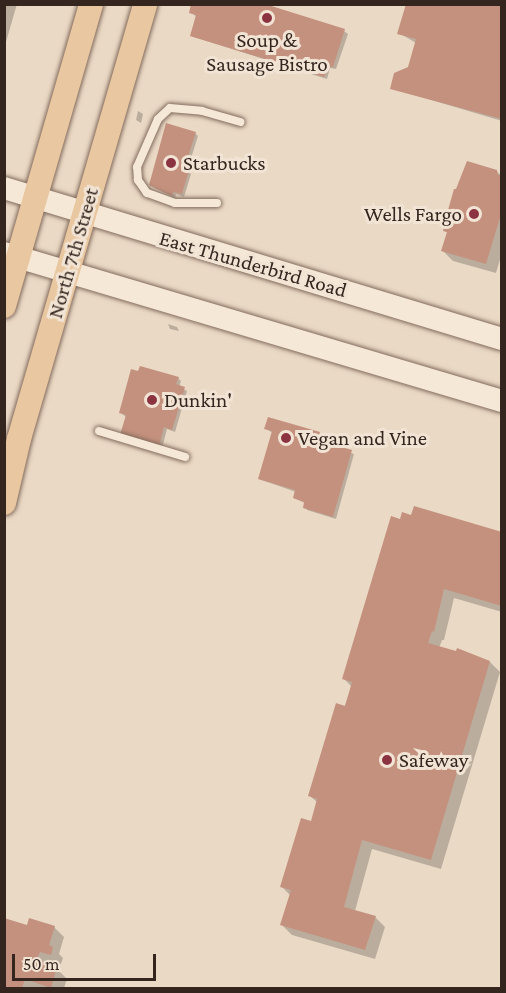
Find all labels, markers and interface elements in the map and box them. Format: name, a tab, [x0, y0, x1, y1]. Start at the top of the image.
marker: Soup & Sausage Bistro	[260, 11, 274, 25]
place label: Soup & Sausage Bistro	[206, 27, 328, 77]
place label: Starbucks	[183, 150, 265, 176]
marker: Starbucks	[164, 156, 178, 170]
street label: North 7th Street	[42, 185, 104, 321]
place label: Wells Fargo	[364, 201, 462, 227]
marker: Wells Fargo	[467, 207, 481, 221]
street label: East Thunderbird Road	[156, 225, 350, 303]
place label: Dunkin'	[164, 387, 232, 413]
marker: Dunkin'	[145, 393, 159, 407]
place label: Vegan and Vine	[298, 425, 427, 451]
marker: Vegan and Vine	[279, 431, 293, 445]
place label: Safeway	[399, 747, 468, 773]
marker: Safeway	[380, 753, 394, 767]
scale bar	[15, 942, 159, 980]
text: 50 m	[23, 954, 60, 974]

